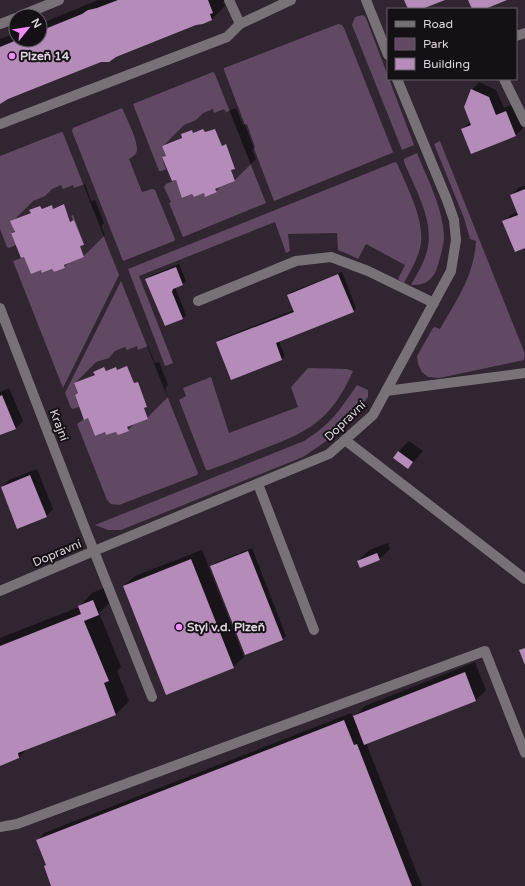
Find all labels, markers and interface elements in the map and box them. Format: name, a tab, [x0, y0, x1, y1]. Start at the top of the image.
north arrow	[8, 8, 48, 48]
legend	[387, 8, 517, 80]
text: N	[28, 16, 44, 30]
text: Road	[423, 17, 453, 31]
text: Park	[423, 37, 449, 51]
place label: Plzeň 14	[20, 49, 70, 63]
marker: Plzeň 14	[7, 51, 17, 61]
text: Building	[423, 57, 470, 71]
street label: Dopravní	[322, 398, 368, 444]
street label: Krajní	[47, 407, 71, 443]
street label: Dopravní	[31, 536, 83, 570]
place label: Styl v.d. Plzeň	[187, 620, 265, 635]
marker: Styl v.d. Plzeň	[174, 622, 184, 632]

